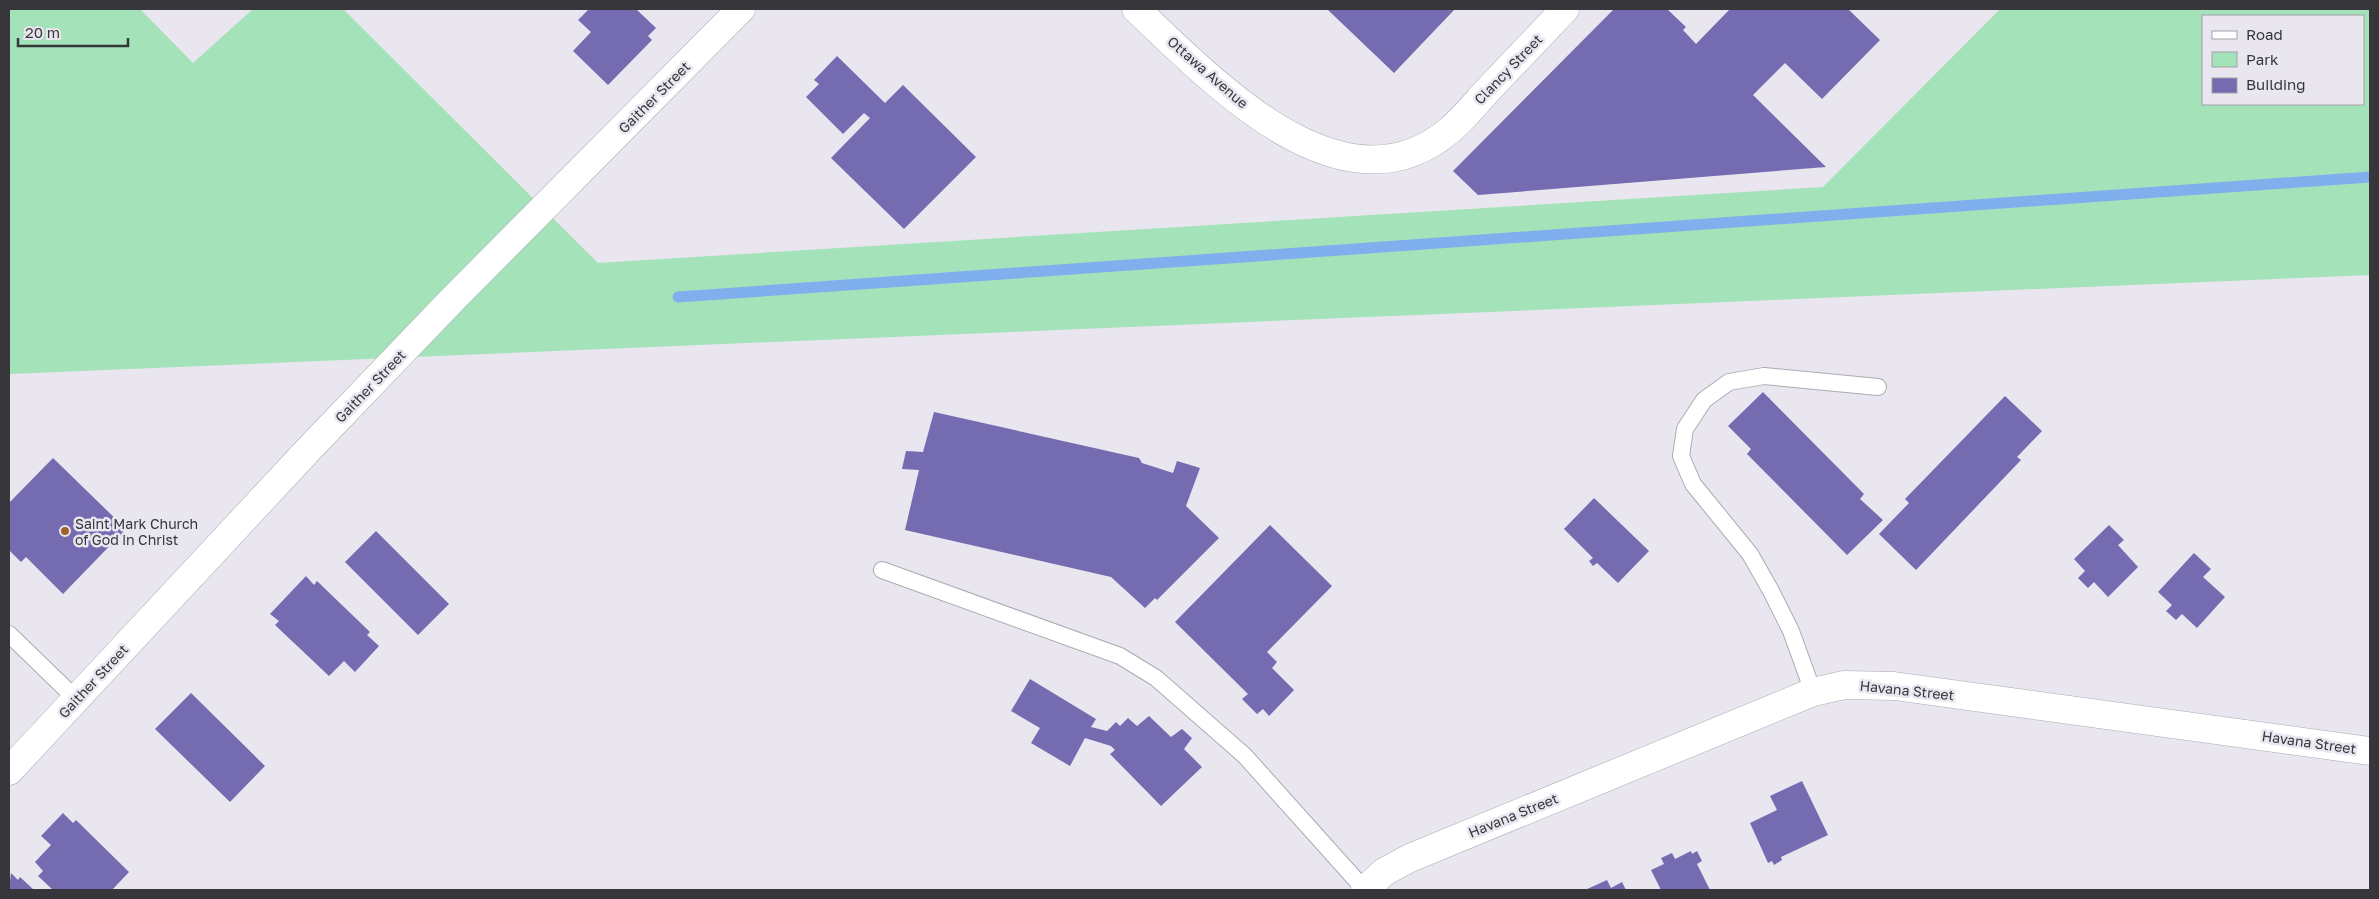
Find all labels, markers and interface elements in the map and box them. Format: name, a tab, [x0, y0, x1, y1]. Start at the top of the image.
scale bar	[18, 15, 128, 47]
legend	[2202, 15, 2364, 105]
text: 20 m	[25, 23, 60, 41]
text: Road	[2246, 25, 2283, 43]
street label: Clancy Street	[1470, 30, 1546, 108]
street label: Ottawa Avenue	[1164, 32, 1252, 112]
text: Park	[2246, 50, 2279, 68]
street label: Gaither Street	[615, 58, 693, 136]
text: Building	[2246, 75, 2306, 93]
street label: Gaither Street	[331, 346, 409, 426]
place label: Saint Mark Church of God in Christ	[75, 515, 198, 548]
marker: Saint Mark Church of God in Christ	[59, 525, 71, 537]
street label: Gaither Street	[55, 641, 131, 721]
street label: Havana Street	[1859, 677, 1955, 703]
street label: Havana Street	[2261, 727, 2357, 757]
street label: Havana Street	[1466, 789, 1560, 841]

